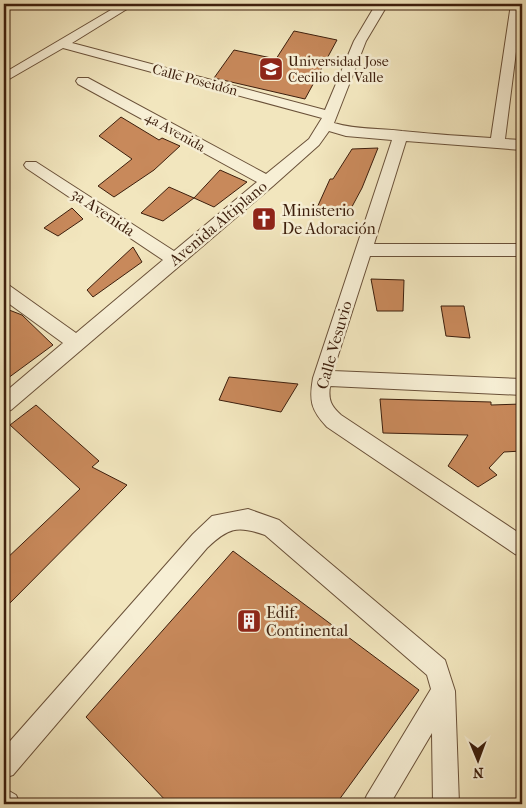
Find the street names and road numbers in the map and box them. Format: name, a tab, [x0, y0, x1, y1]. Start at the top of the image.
street label: Calle Poseidón	[150, 60, 240, 100]
street label: 4a Avenida	[142, 108, 209, 156]
street label: Avenida Altiplano	[164, 177, 271, 270]
street label: 3a Avenida	[67, 184, 139, 241]
street label: Calle Vesuvio	[312, 299, 356, 391]

